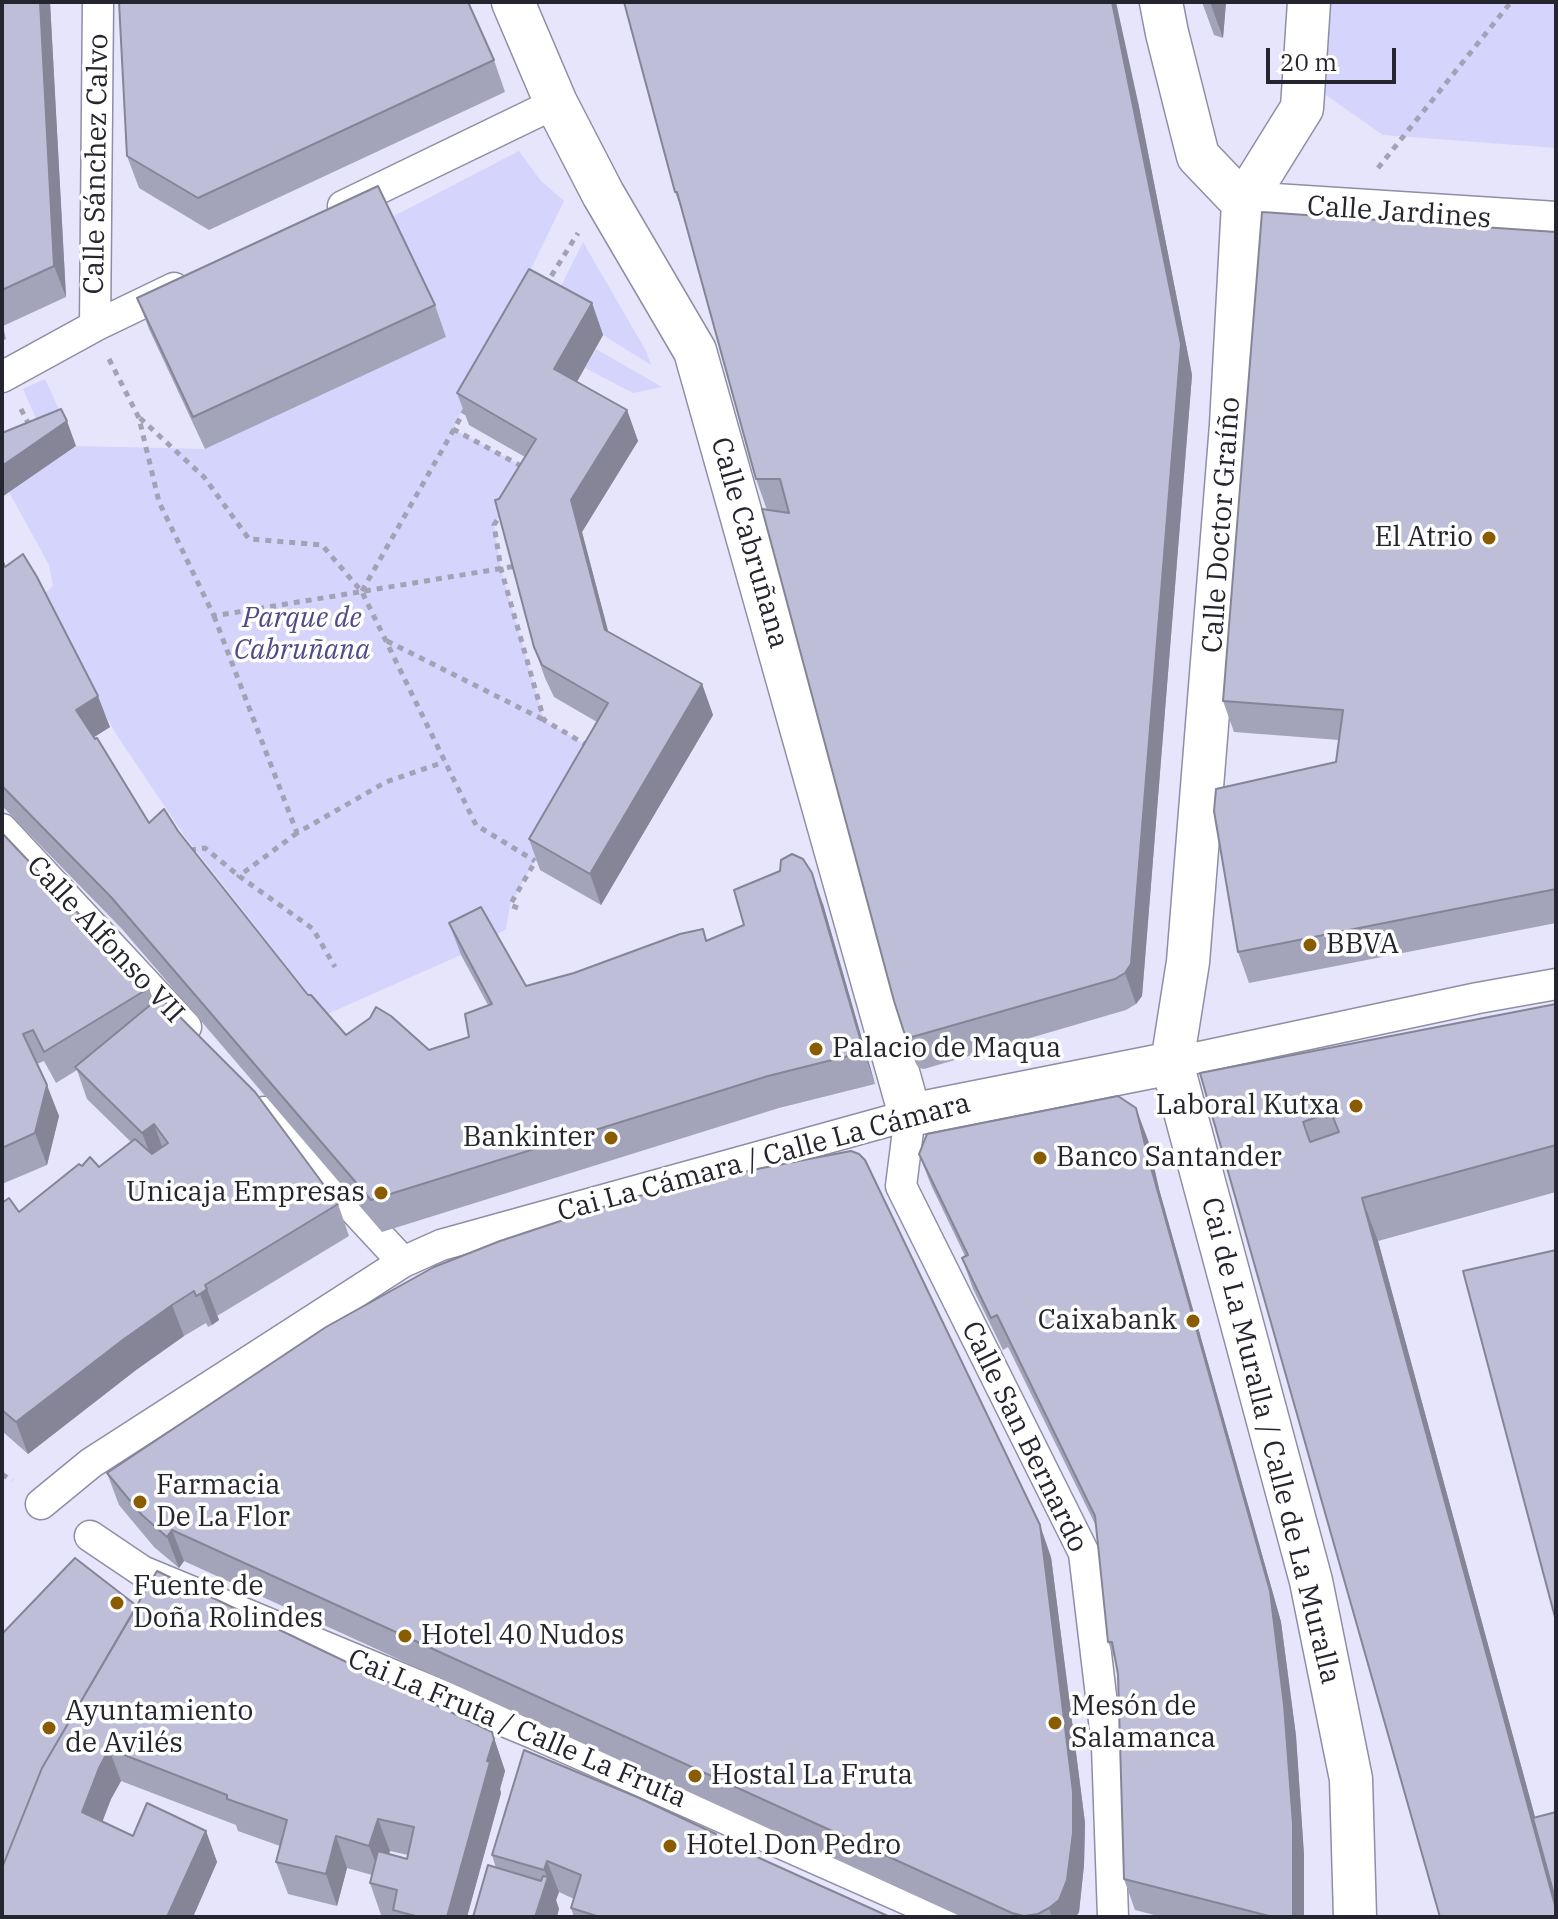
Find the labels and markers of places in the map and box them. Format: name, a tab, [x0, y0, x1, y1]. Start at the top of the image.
place label: El Atrio	[1374, 521, 1473, 555]
marker: El Atrio	[1480, 529, 1498, 547]
place label: BBVA	[1326, 928, 1399, 962]
marker: BBVA	[1301, 936, 1319, 954]
place label: Palacio de Maqua	[832, 1032, 1061, 1066]
marker: Palacio de Maqua	[807, 1040, 825, 1058]
place label: Laboral Kutxa	[1156, 1089, 1340, 1123]
marker: Laboral Kutxa	[1347, 1097, 1365, 1115]
place label: Bankinter	[463, 1121, 595, 1155]
marker: Bankinter	[602, 1129, 620, 1147]
place label: Banco Santander	[1056, 1141, 1282, 1175]
marker: Banco Santander	[1031, 1149, 1049, 1167]
place label: Unicaja Empresas	[126, 1176, 365, 1210]
marker: Unicaja Empresas	[372, 1184, 390, 1202]
place label: Caixabank	[1038, 1304, 1177, 1338]
marker: Caixabank	[1184, 1312, 1202, 1330]
place label: Farmacia De La Flor	[156, 1469, 290, 1535]
marker: Farmacia De La Flor	[131, 1493, 149, 1511]
place label: Fuente de Doña Rolindes	[133, 1570, 323, 1636]
marker: Fuente de Doña Rolindes	[108, 1594, 126, 1612]
place label: Hotel 40 Nudos	[421, 1619, 624, 1653]
marker: Hotel 40 Nudos	[396, 1627, 414, 1645]
place label: Mesón de Salamanca	[1071, 1690, 1216, 1756]
place label: Ayuntamiento de Avilés	[65, 1695, 253, 1761]
marker: Mesón de Salamanca	[1046, 1714, 1064, 1732]
marker: Ayuntamiento de Avilés	[40, 1719, 58, 1737]
place label: Hostal La Fruta	[711, 1759, 913, 1793]
marker: Hostal La Fruta	[686, 1767, 704, 1785]
place label: Hotel Don Pedro	[686, 1829, 901, 1863]
marker: Hotel Don Pedro	[661, 1837, 679, 1855]

